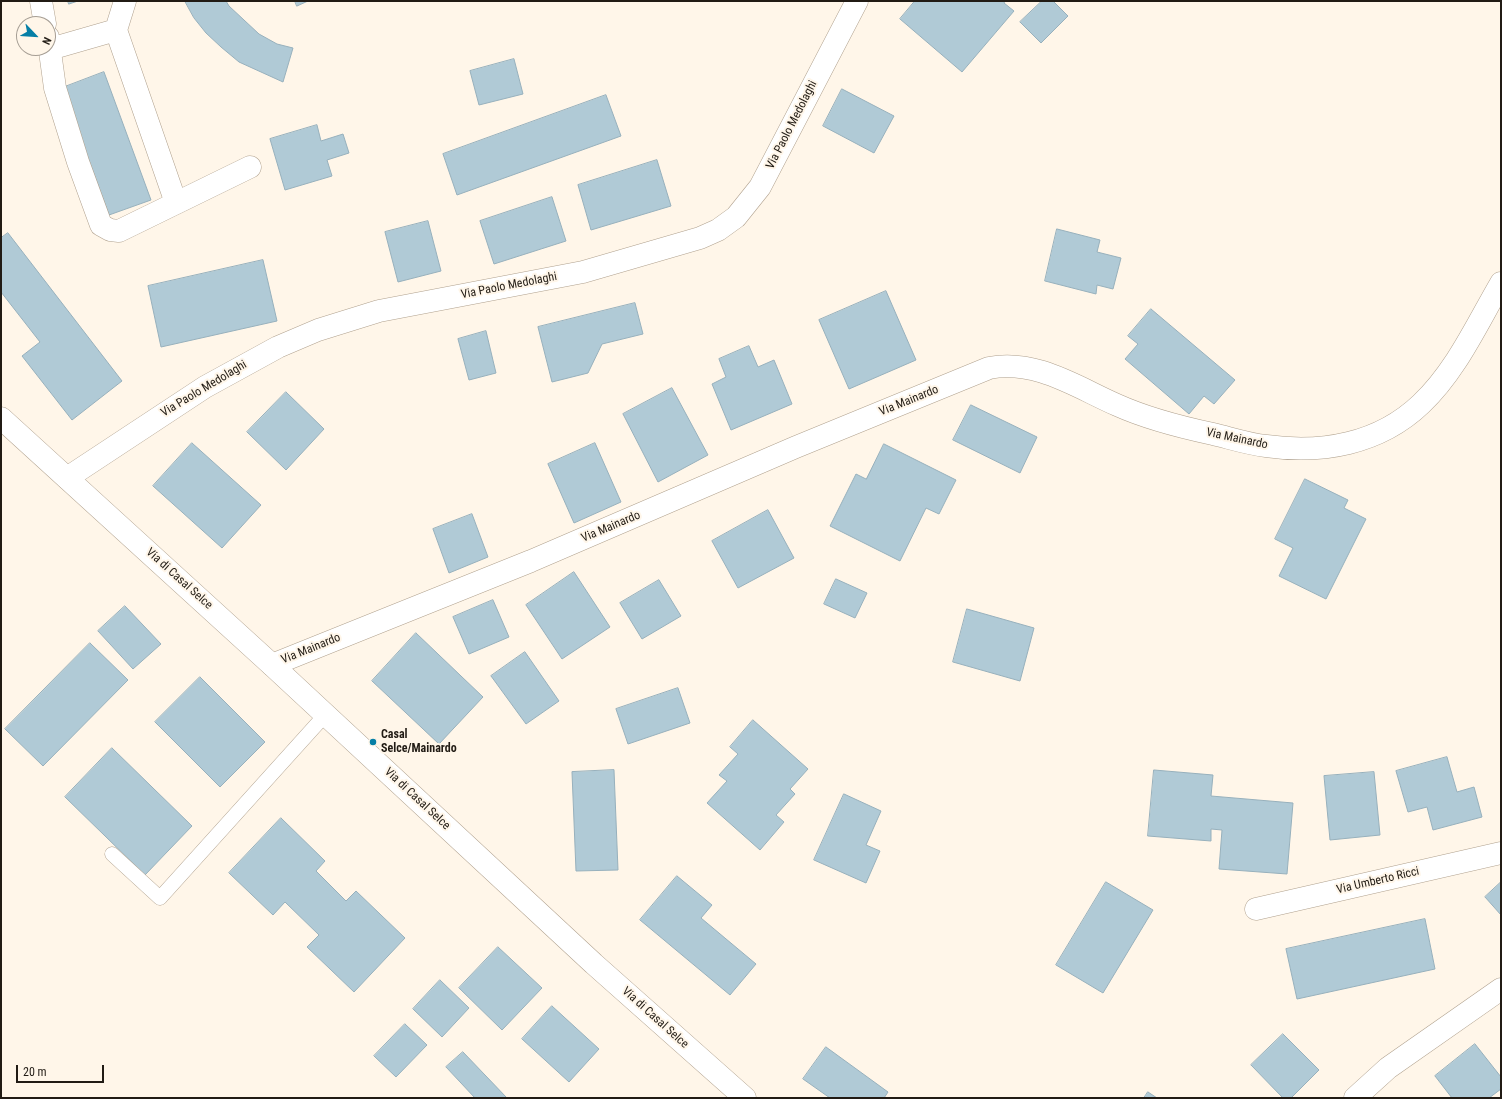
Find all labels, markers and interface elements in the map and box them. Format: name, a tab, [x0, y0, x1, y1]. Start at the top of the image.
north arrow	[16, 16, 56, 56]
text: N	[39, 35, 54, 47]
street label: Via Paolo Medolaghi	[763, 78, 821, 172]
street label: Via Paolo Medolaghi	[460, 270, 558, 302]
street label: Via Paolo Medolaghi	[159, 358, 249, 420]
street label: Via Mainardo	[877, 383, 941, 419]
street label: Via Mainardo	[1205, 425, 1269, 453]
street label: Via Mainardo	[579, 508, 643, 546]
street label: Via di Casal Selce	[143, 545, 215, 613]
street label: Via Mainardo	[279, 631, 343, 667]
place label: Casal Selce/Mainardo	[381, 728, 457, 756]
marker: Casal Selce/Mainardo	[368, 737, 378, 747]
street label: Via di Casal Selce	[381, 765, 453, 833]
street label: Via Umberto Ricci	[1335, 864, 1421, 898]
street label: Via di Casal Selce	[619, 984, 691, 1052]
scale bar	[18, 1057, 106, 1083]
text: 20 m	[23, 1065, 47, 1079]

